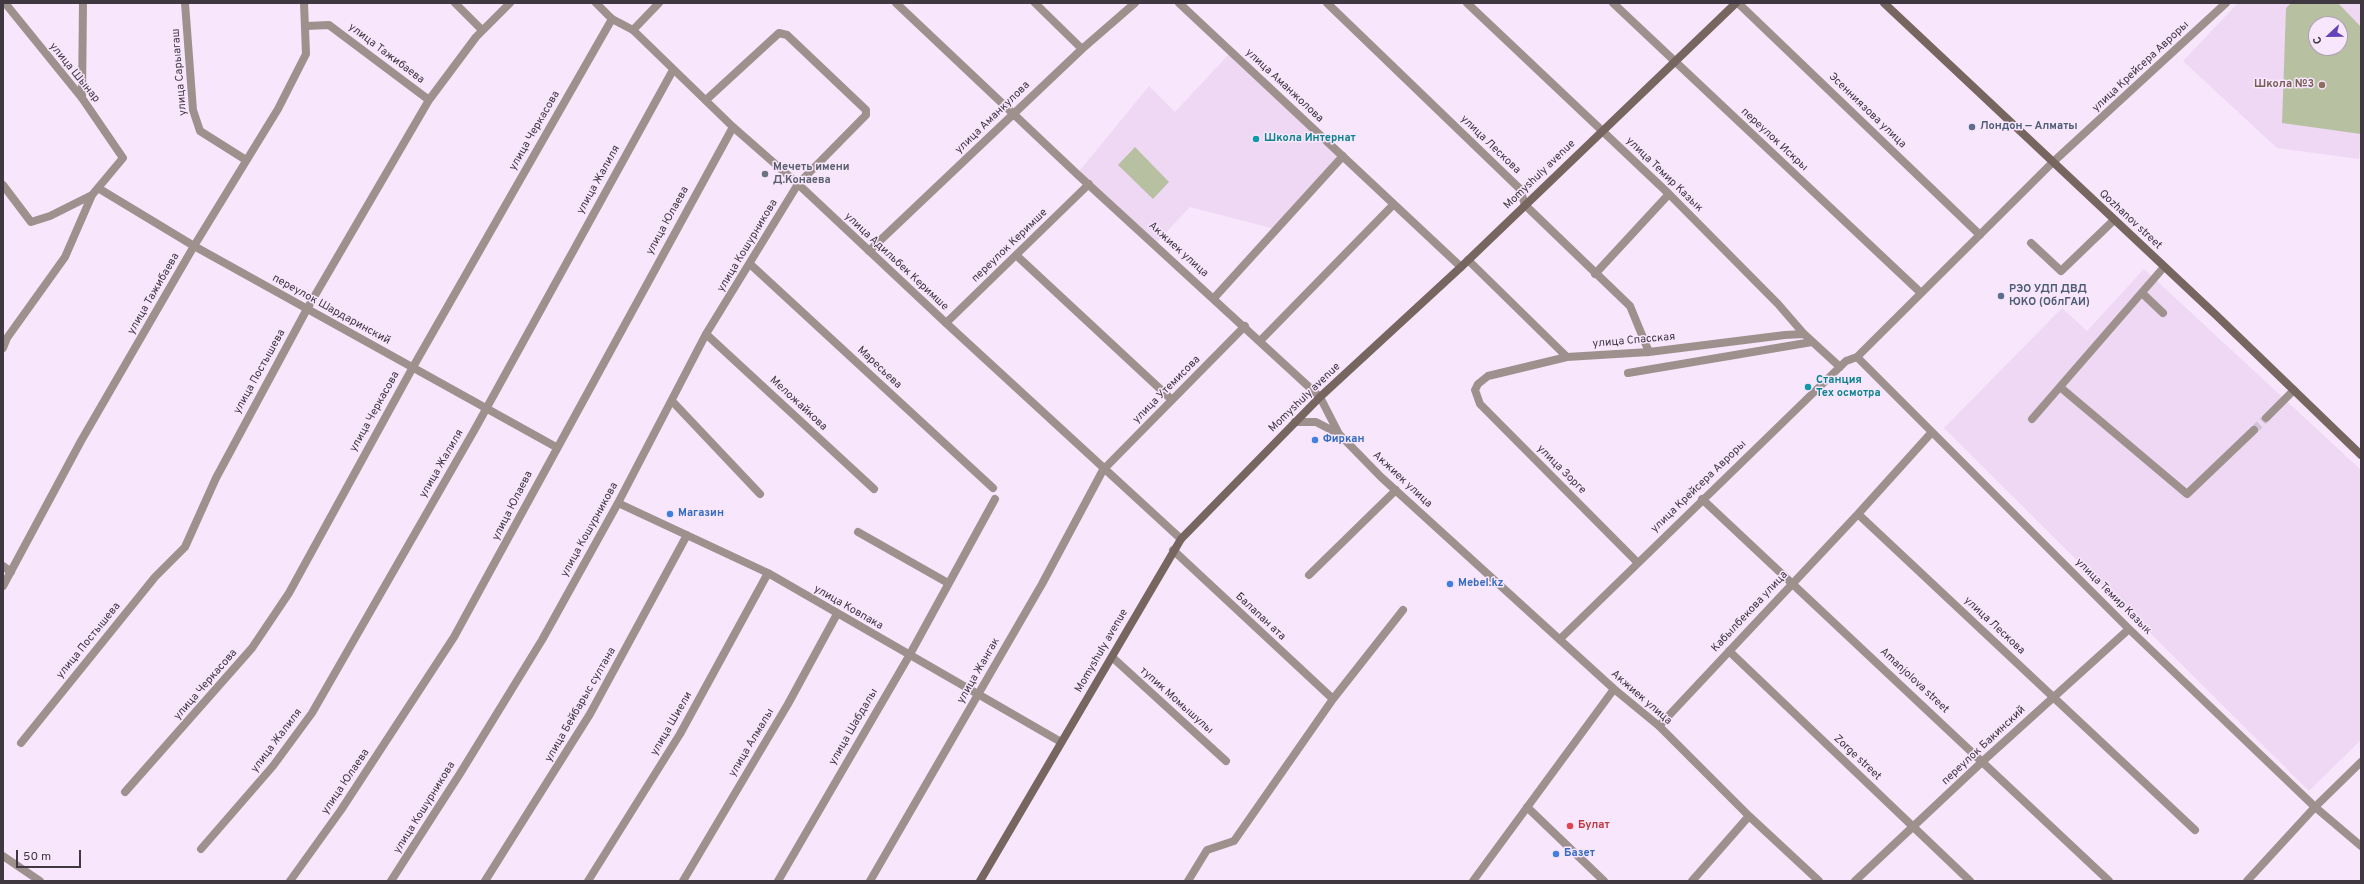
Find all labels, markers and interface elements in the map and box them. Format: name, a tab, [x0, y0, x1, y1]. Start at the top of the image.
north arrow	[2308, 16, 2348, 56]
street label: улица Крейсера Авроры	[2090, 19, 2192, 115]
street label: улица Тажибаева	[345, 21, 427, 87]
street label: улица Сарыагаш	[170, 28, 190, 116]
text: С	[2310, 34, 2326, 46]
street label: улица Шынар	[46, 40, 102, 106]
street label: улица Аманжолова	[1242, 46, 1326, 126]
street label: Эсенниязова улица	[1826, 71, 1908, 151]
place label: Школа №3	[2254, 78, 2314, 92]
street label: улица Аманкулова	[953, 79, 1033, 157]
marker: Школа №3	[2317, 80, 2327, 90]
street label: улица Черкасова	[507, 89, 563, 173]
street label: переулок Искры	[1738, 106, 1810, 174]
street label: улица Лескова	[1457, 113, 1523, 177]
place label: Лондон — Алматы	[1980, 120, 2078, 134]
marker: Лондон — Алматы	[1967, 122, 1977, 132]
place label: Школа Интернат	[1264, 132, 1356, 146]
marker: Школа Интернат	[1251, 134, 1261, 144]
street label: улица Темир Казык	[1623, 135, 1705, 215]
street label: Momyshuly avenue	[1502, 138, 1578, 212]
street label: улица Жалиля	[575, 143, 623, 217]
place label: Мечеть имени Д.Конаева	[773, 161, 850, 187]
marker: Мечеть имени Д.Конаева	[760, 169, 770, 179]
street label: улица Юлаева	[644, 185, 692, 257]
street label: Qozhanov street	[2096, 187, 2164, 253]
street label: улица Кошурникова	[715, 197, 781, 295]
street label: переулок Керимше	[969, 206, 1051, 286]
street label: улица Адильбек Керимше	[841, 210, 951, 314]
street label: Акжиек улица	[1145, 220, 1211, 280]
street label: улица Тажибаева	[125, 251, 183, 337]
street label: переулок Шардаринский	[270, 272, 392, 348]
place label: РЭО УДП ДВД ЮКО (ОблГАИ)	[2009, 283, 2090, 309]
marker: РЭО УДП ДВД ЮКО (ОблГАИ)	[1996, 291, 2006, 301]
street label: улица Постышева	[231, 328, 289, 416]
street label: улица Спасская	[1592, 331, 1676, 351]
street label: Маресьева	[854, 344, 904, 392]
street label: улица Утемисова	[1130, 353, 1204, 427]
street label: Momyshuly avenue	[1267, 361, 1343, 435]
street label: улица Черкасова	[347, 370, 403, 454]
street label: Меложайкова	[767, 374, 829, 434]
place label: Станция Тех осмотра	[1816, 374, 1881, 400]
marker: Станция Тех осмотра	[1803, 382, 1813, 392]
street label: улица Жалиля	[417, 427, 467, 501]
place label: Фиркан	[1323, 433, 1365, 447]
marker: Фиркан	[1310, 435, 1320, 445]
street label: улица Крейсера Авроры	[1649, 438, 1749, 536]
street label: улица Зорге	[1534, 443, 1588, 497]
street label: Акжиек улица	[1370, 449, 1434, 511]
street label: улица Юлаева	[490, 469, 536, 543]
street label: улица Кошурникова	[559, 480, 621, 580]
place label: Магазин	[678, 507, 724, 521]
marker: Магазин	[665, 509, 675, 519]
street label: улица Темир Казык	[2072, 556, 2154, 638]
street label: Кабылбекова улица	[1709, 569, 1791, 655]
place label: Mebel.kz	[1458, 577, 1504, 591]
marker: Mebel.kz	[1445, 579, 1455, 589]
street label: улица Ковпака	[811, 583, 885, 633]
street label: Балапан ата	[1232, 590, 1288, 644]
street label: улица Лескова	[1961, 594, 2027, 658]
street label: улица Постышева	[54, 600, 124, 682]
street label: Momyshuly avenue	[1073, 607, 1131, 695]
street label: улица Жангак	[955, 636, 1003, 706]
street label: улица Бейбарыс султана	[543, 645, 619, 765]
street label: Amanjolova street	[1877, 646, 1951, 716]
street label: улица Черкасова	[172, 647, 240, 723]
street label: тупик Момышулы	[1137, 665, 1215, 737]
street label: Акжиек улица	[1608, 668, 1674, 728]
street label: улица Шабдалы	[827, 686, 881, 768]
street label: улица Шиели	[648, 690, 696, 758]
street label: переулок Бакинский	[1939, 704, 2029, 788]
street label: улица Жалиля	[249, 706, 305, 776]
street label: улица Алмалы	[726, 706, 778, 780]
street label: Zorge street	[1830, 733, 1884, 783]
street label: улица Юлаева	[319, 747, 373, 817]
street label: улица Кошурникова	[391, 760, 459, 856]
place label: Булат	[1578, 819, 1610, 833]
marker: Булат	[1565, 821, 1575, 831]
scale bar	[18, 842, 83, 868]
place label: Базет	[1564, 847, 1595, 861]
text: 50 m	[23, 849, 51, 865]
marker: Базет	[1551, 849, 1561, 859]

